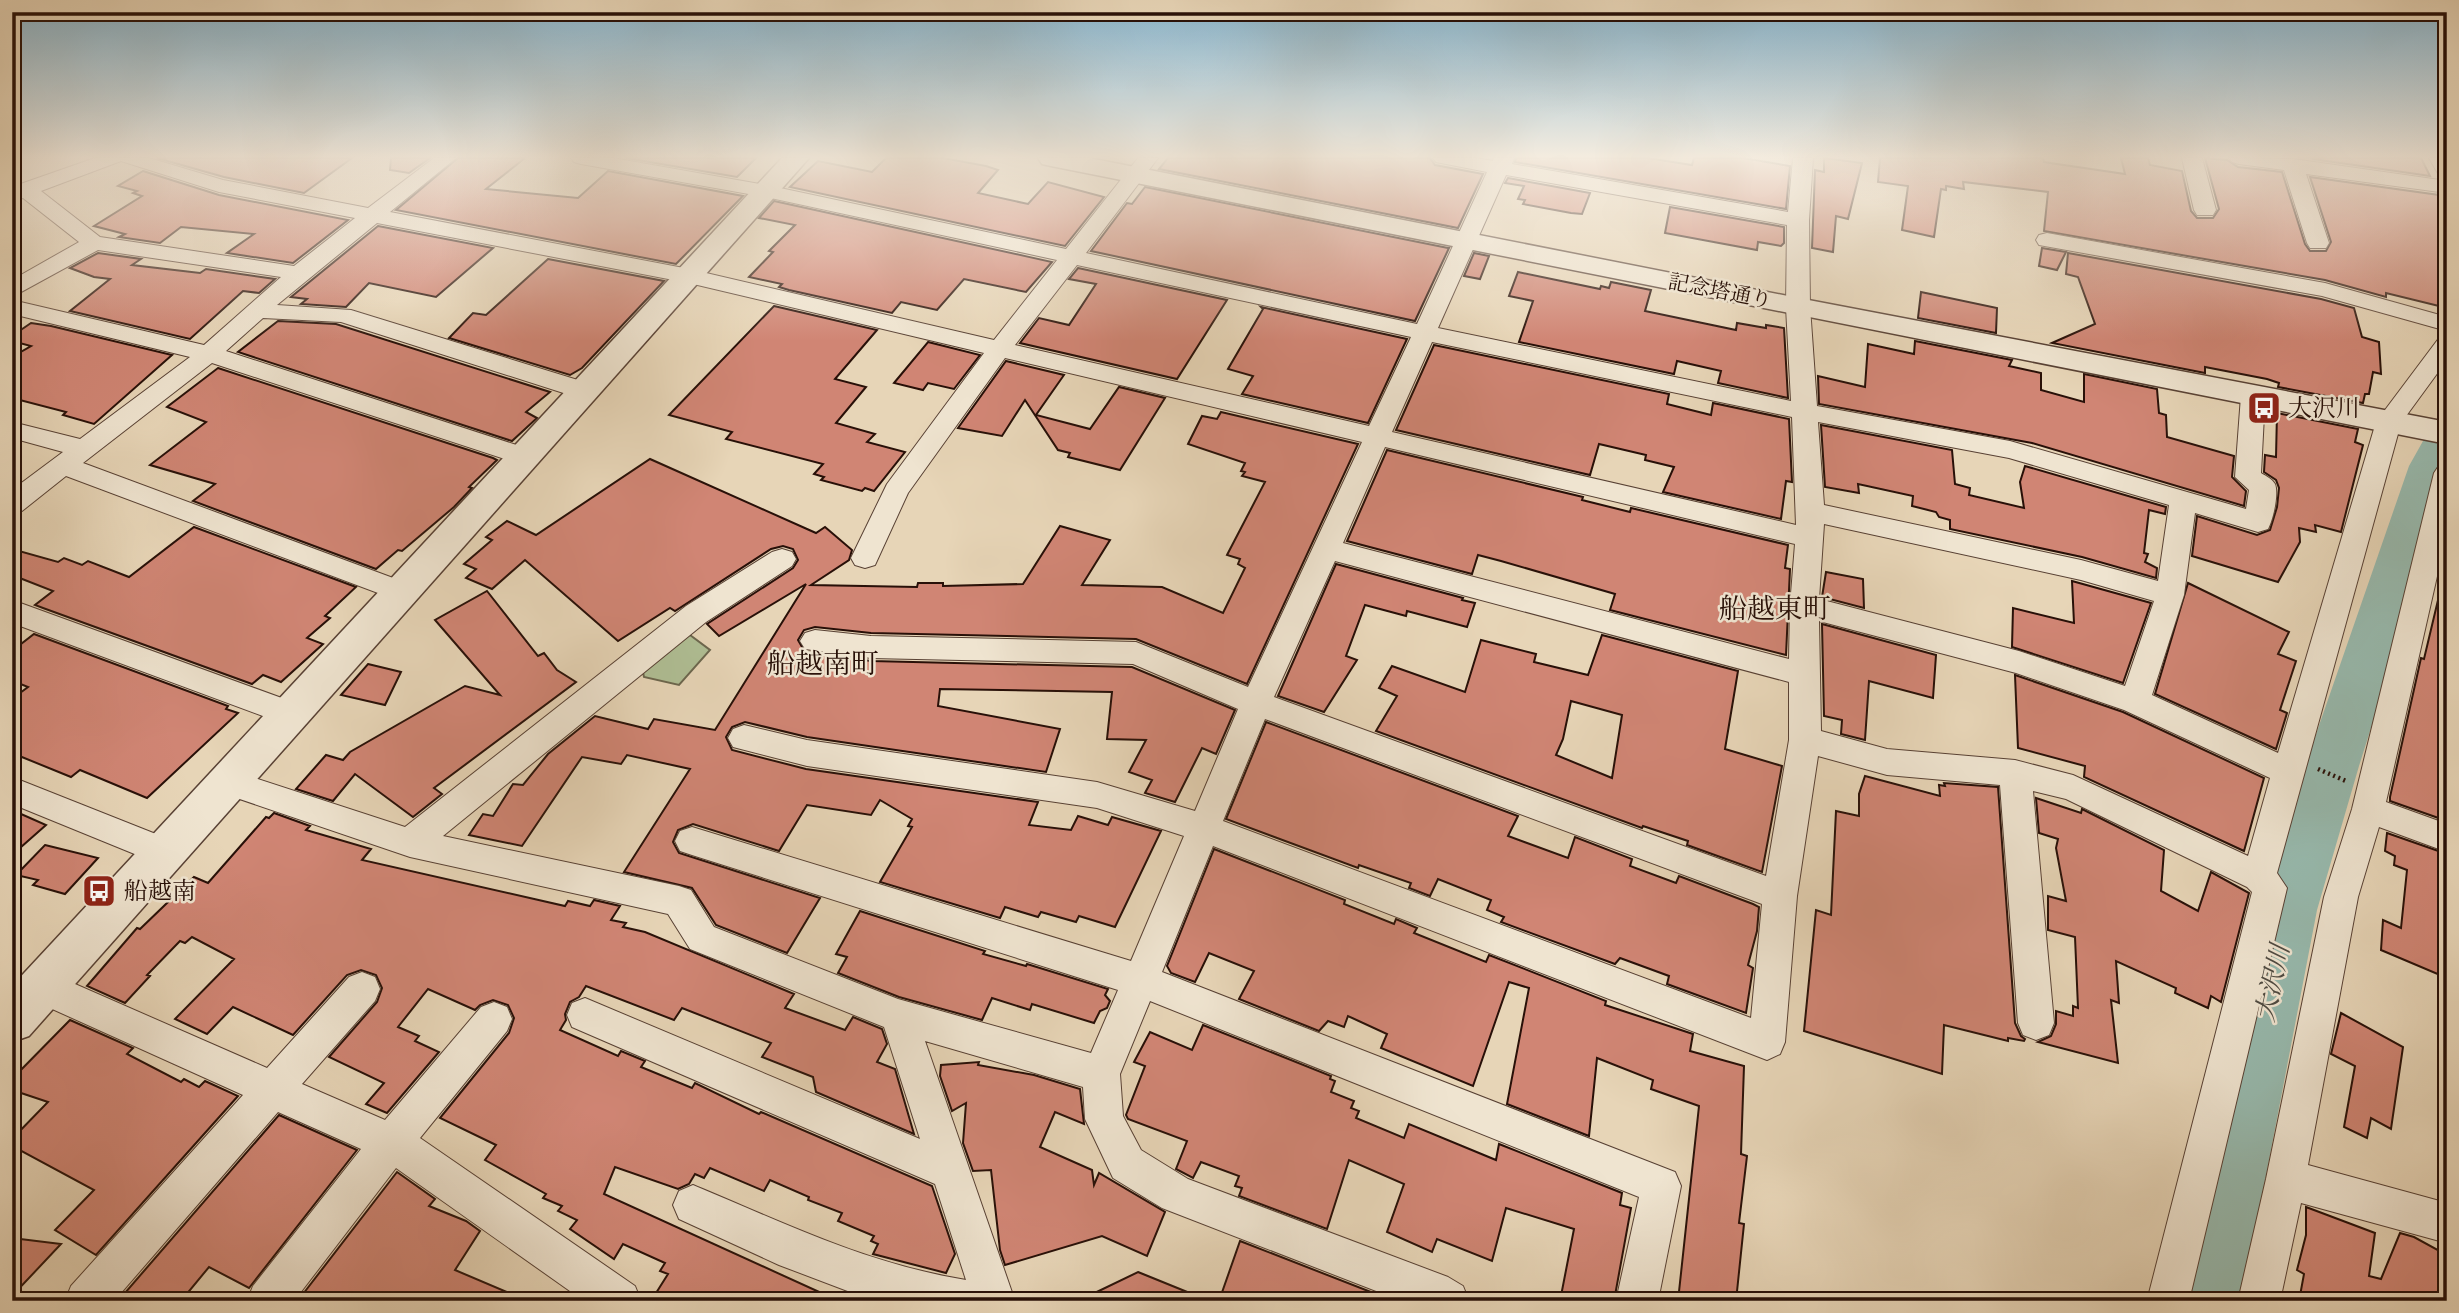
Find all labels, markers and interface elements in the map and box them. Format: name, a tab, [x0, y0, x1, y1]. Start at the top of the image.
street label: 記念塔通り	[1666, 268, 1774, 314]
bus stop icon: 大沢川	[2245, 389, 2283, 427]
place label: 大沢川	[2288, 393, 2360, 423]
district label: 船越東町	[1719, 591, 1831, 626]
district label: 船越南町	[767, 646, 879, 681]
bus stop icon: 船越南	[80, 872, 118, 910]
place label: 船越南	[124, 876, 196, 906]
water label: 大沢川	[2248, 939, 2296, 1024]

